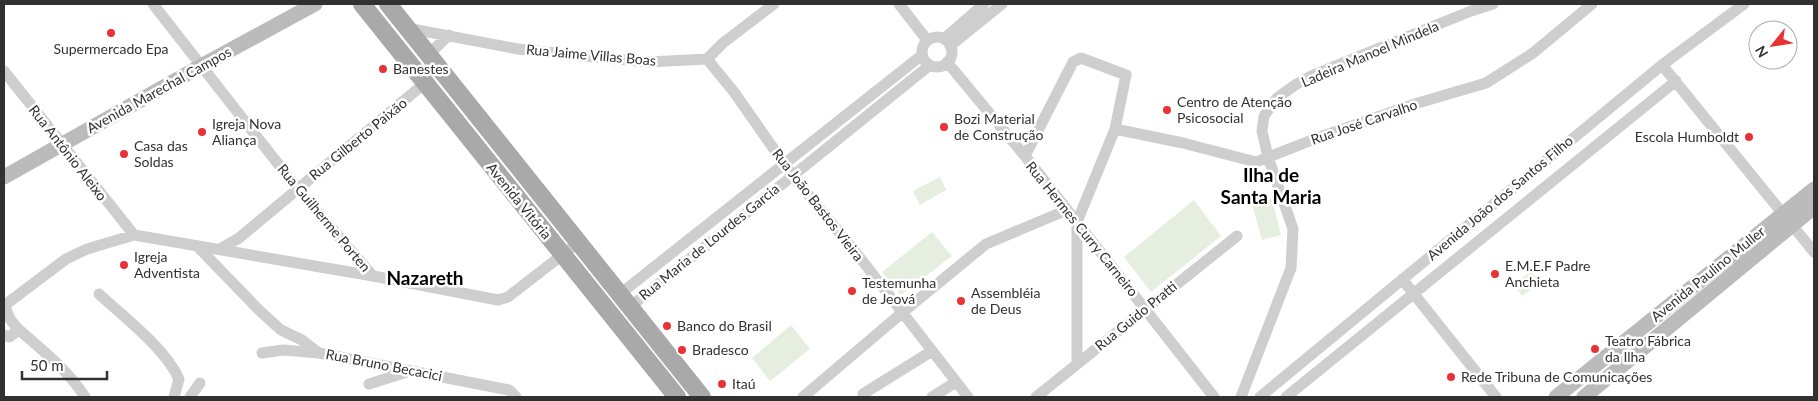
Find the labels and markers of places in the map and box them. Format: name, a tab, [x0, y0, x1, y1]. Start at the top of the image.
marker: Supermercado Epa	[105, 27, 117, 39]
place label: Supermercado Epa	[53, 40, 169, 57]
place label: Banestes	[393, 60, 449, 77]
marker: Banestes	[377, 63, 389, 75]
place label: Centro de Atenção Psicosocial	[1177, 93, 1292, 126]
marker: Centro de Atenção Psicosocial	[1161, 104, 1173, 116]
place label: Bozi Material de Construção	[954, 110, 1043, 143]
place label: Igreja Nova Aliança	[212, 115, 281, 148]
marker: Bozi Material de Construção	[938, 121, 950, 133]
marker: Igreja Nova Aliança	[196, 126, 208, 138]
place label: Escola Humboldt	[1635, 128, 1739, 145]
marker: Escola Humboldt	[1743, 131, 1755, 143]
place label: Casa das Soldas	[134, 137, 188, 170]
marker: Casa das Soldas	[118, 148, 130, 160]
place label: Igreja Adventista	[134, 248, 200, 281]
place label: E.M.E.F Padre Anchieta	[1505, 257, 1590, 290]
marker: Igreja Adventista	[118, 259, 130, 271]
marker: E.M.E.F Padre Anchieta	[1489, 268, 1501, 280]
place label: Testemunha de Jeová	[862, 274, 936, 307]
place label: Assembléia de Deus	[971, 284, 1040, 317]
marker: Testemunha de Jeová	[846, 285, 858, 297]
marker: Assembléia de Deus	[955, 295, 967, 307]
place label: Banco do Brasil	[677, 317, 772, 334]
marker: Banco do Brasil	[661, 320, 673, 332]
place label: Teatro Fábrica da Ilha	[1605, 332, 1691, 365]
place label: Bradesco	[692, 341, 749, 358]
marker: Teatro Fábrica da Ilha	[1589, 343, 1601, 355]
marker: Bradesco	[676, 344, 688, 356]
place label: Rede Tribuna de Comunicações	[1461, 368, 1652, 385]
marker: Rede Tribuna de Comunicações	[1445, 371, 1457, 383]
place label: Itaú	[732, 375, 756, 392]
marker: Itaú	[716, 378, 728, 390]

